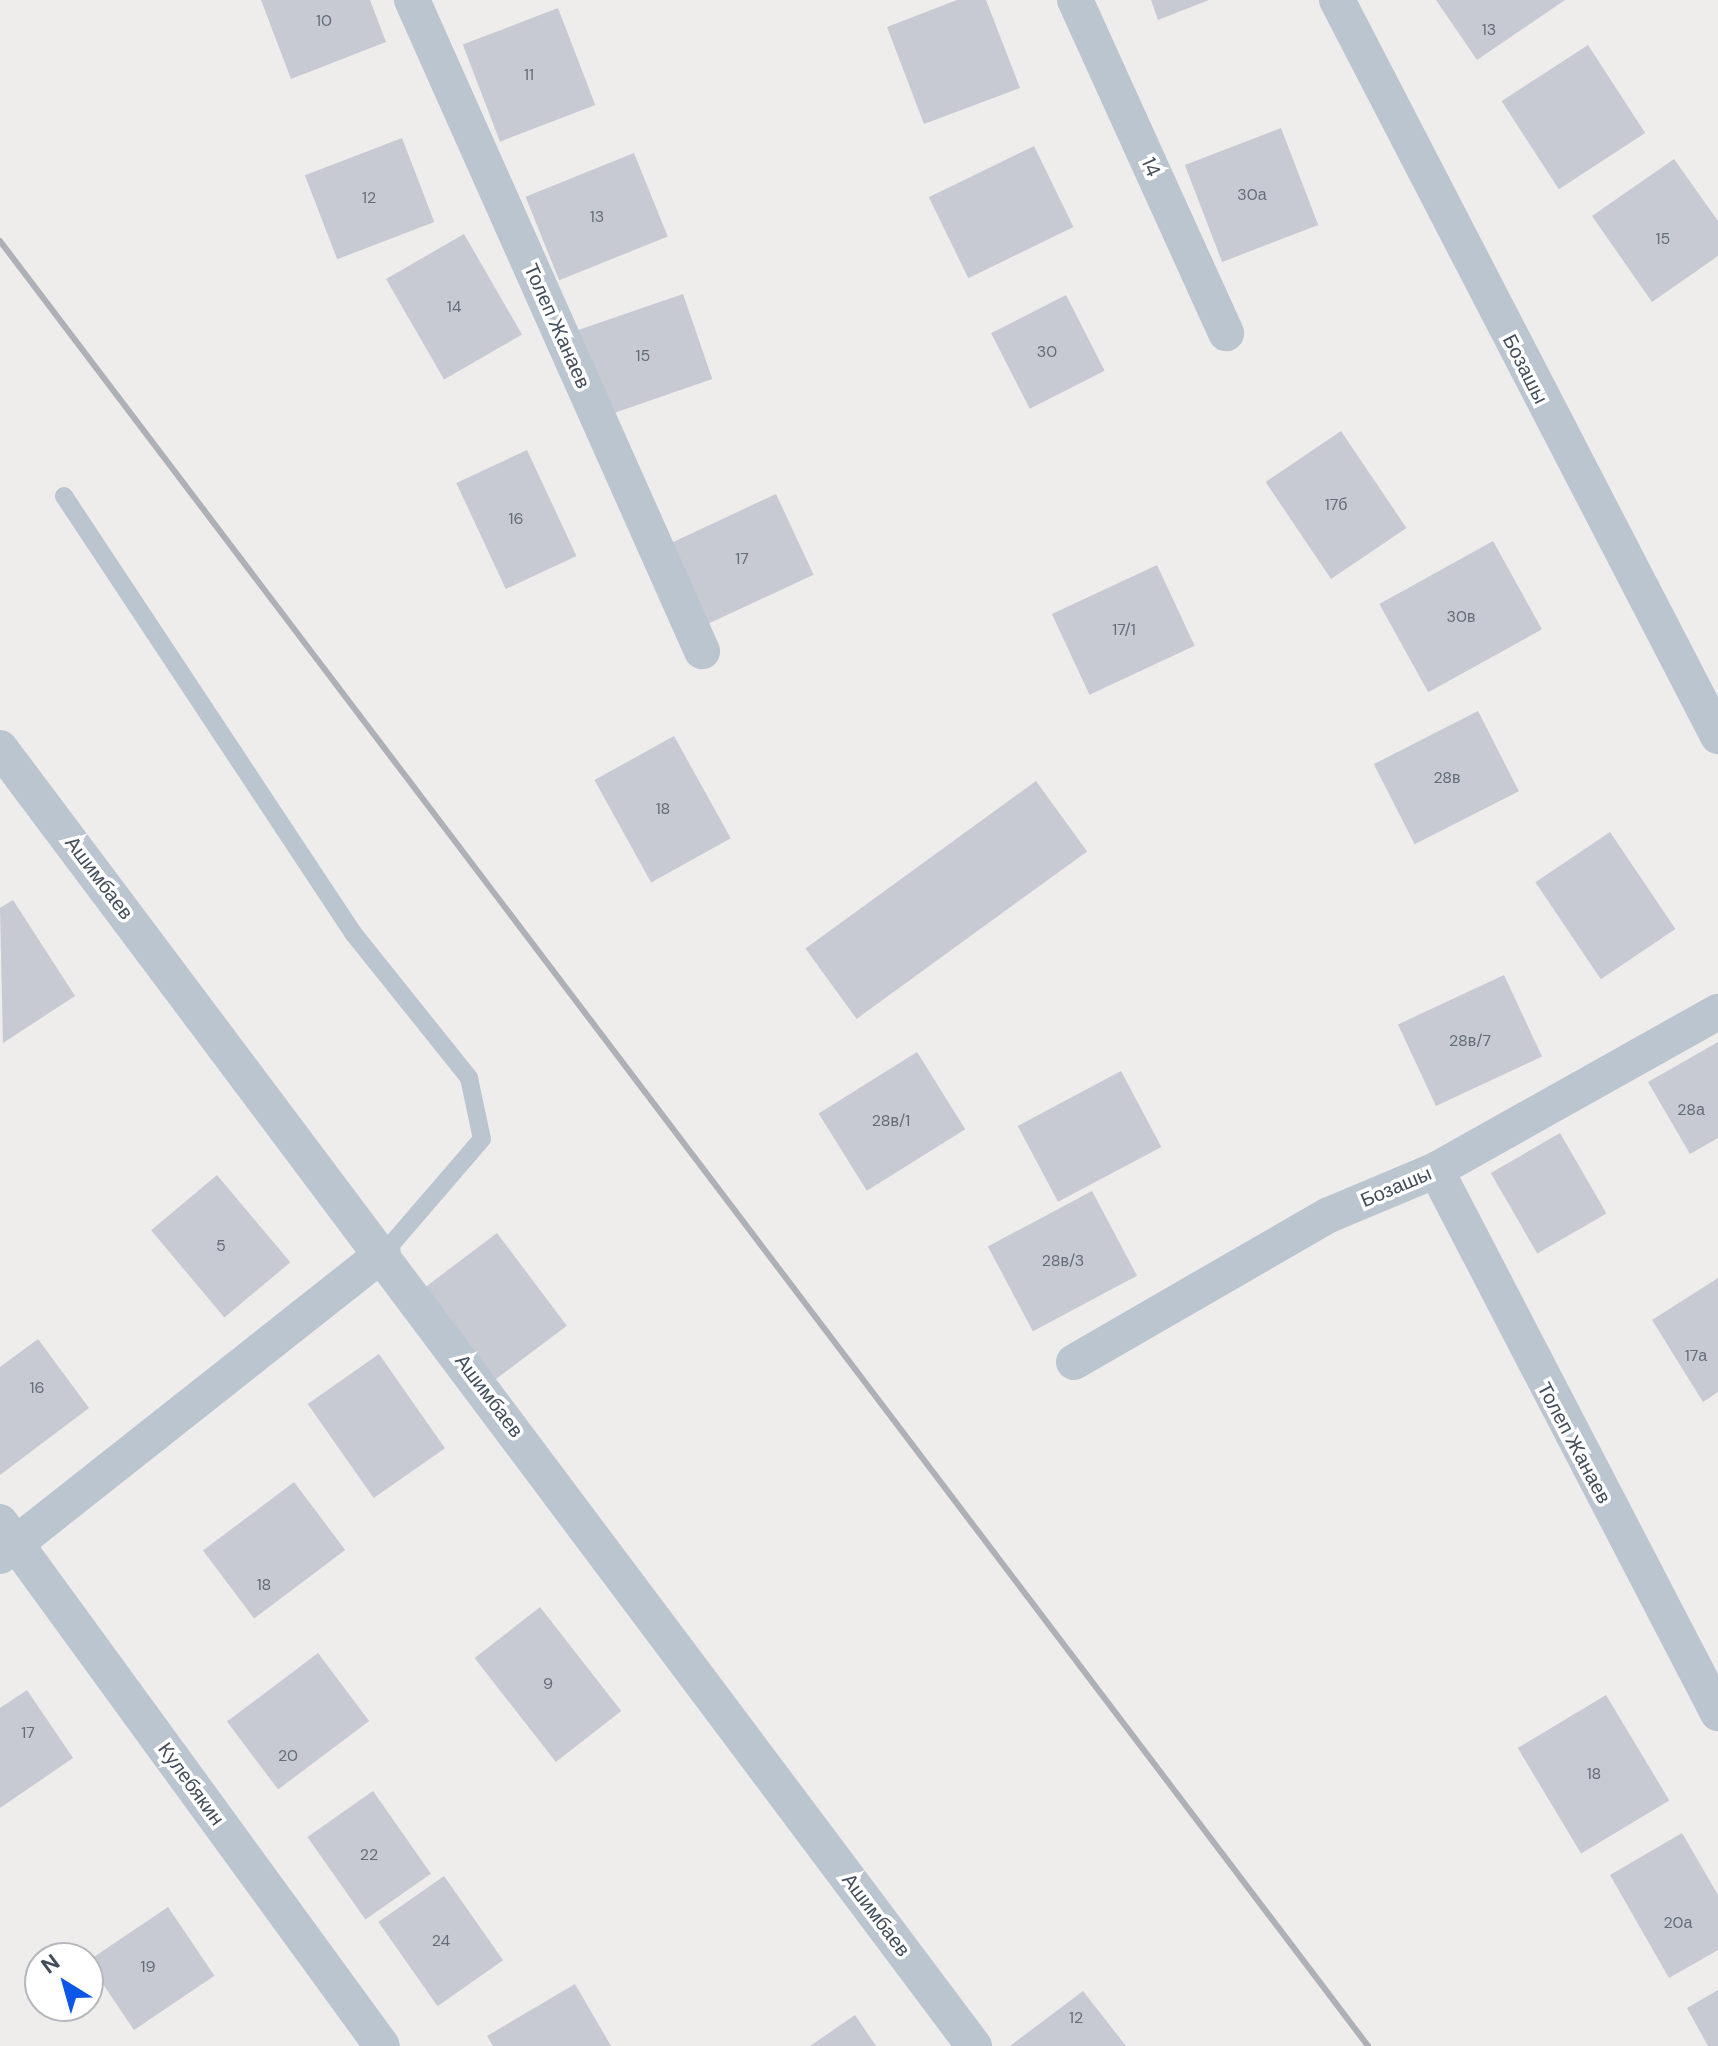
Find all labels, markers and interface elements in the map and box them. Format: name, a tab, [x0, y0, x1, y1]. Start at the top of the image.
house number: 10	[316, 11, 332, 31]
house number: 13	[1482, 20, 1496, 40]
house number: 11	[524, 65, 534, 85]
street label: 14	[1136, 154, 1166, 180]
house number: 30а	[1237, 185, 1267, 205]
house number: 12	[362, 188, 376, 208]
house number: 13	[590, 207, 604, 227]
house number: 15	[1656, 229, 1670, 249]
street label: Толеп Жанаев	[519, 260, 595, 392]
house number: 14	[447, 297, 461, 317]
street label: Бозашы	[1497, 330, 1553, 408]
house number: 30	[1037, 342, 1057, 362]
house number: 15	[636, 346, 650, 366]
house number: 17б	[1325, 495, 1347, 515]
house number: 16	[508, 509, 524, 529]
house number: 17	[735, 549, 749, 569]
house number: 30в	[1447, 607, 1475, 627]
house number: 17/1	[1112, 620, 1136, 640]
house number: 28в	[1433, 768, 1461, 788]
house number: 18	[656, 799, 670, 819]
street label: Ашимбаев	[60, 832, 138, 924]
house number: 28в/7	[1449, 1031, 1491, 1051]
house number: 28а	[1677, 1100, 1705, 1120]
house number: 28в/1	[872, 1111, 910, 1131]
street label: Бозашы	[1357, 1161, 1435, 1213]
house number: 5	[216, 1236, 226, 1256]
house number: 28в/3	[1042, 1251, 1084, 1271]
house number: 17а	[1685, 1346, 1707, 1366]
street label: Ашимбаев	[450, 1350, 528, 1442]
house number: 16	[29, 1378, 45, 1398]
street label: Толеп Жанаев	[1532, 1378, 1616, 1508]
house number: 18	[257, 1575, 271, 1595]
house number: 9	[543, 1674, 553, 1694]
house number: 17	[21, 1723, 35, 1743]
street label: Кулебякин	[153, 1738, 229, 1830]
house number: 20	[278, 1746, 298, 1766]
house number: 18	[1587, 1764, 1601, 1784]
house number: 22	[360, 1845, 378, 1865]
street label: Ашимбаев	[837, 1869, 915, 1961]
house number: 20а	[1664, 1913, 1692, 1933]
house number: 24	[432, 1931, 450, 1951]
north arrow	[24, 1942, 104, 2022]
text: N	[35, 1948, 66, 1980]
house number: 19	[140, 1957, 156, 1977]
house number: 12	[1069, 2008, 1083, 2028]

